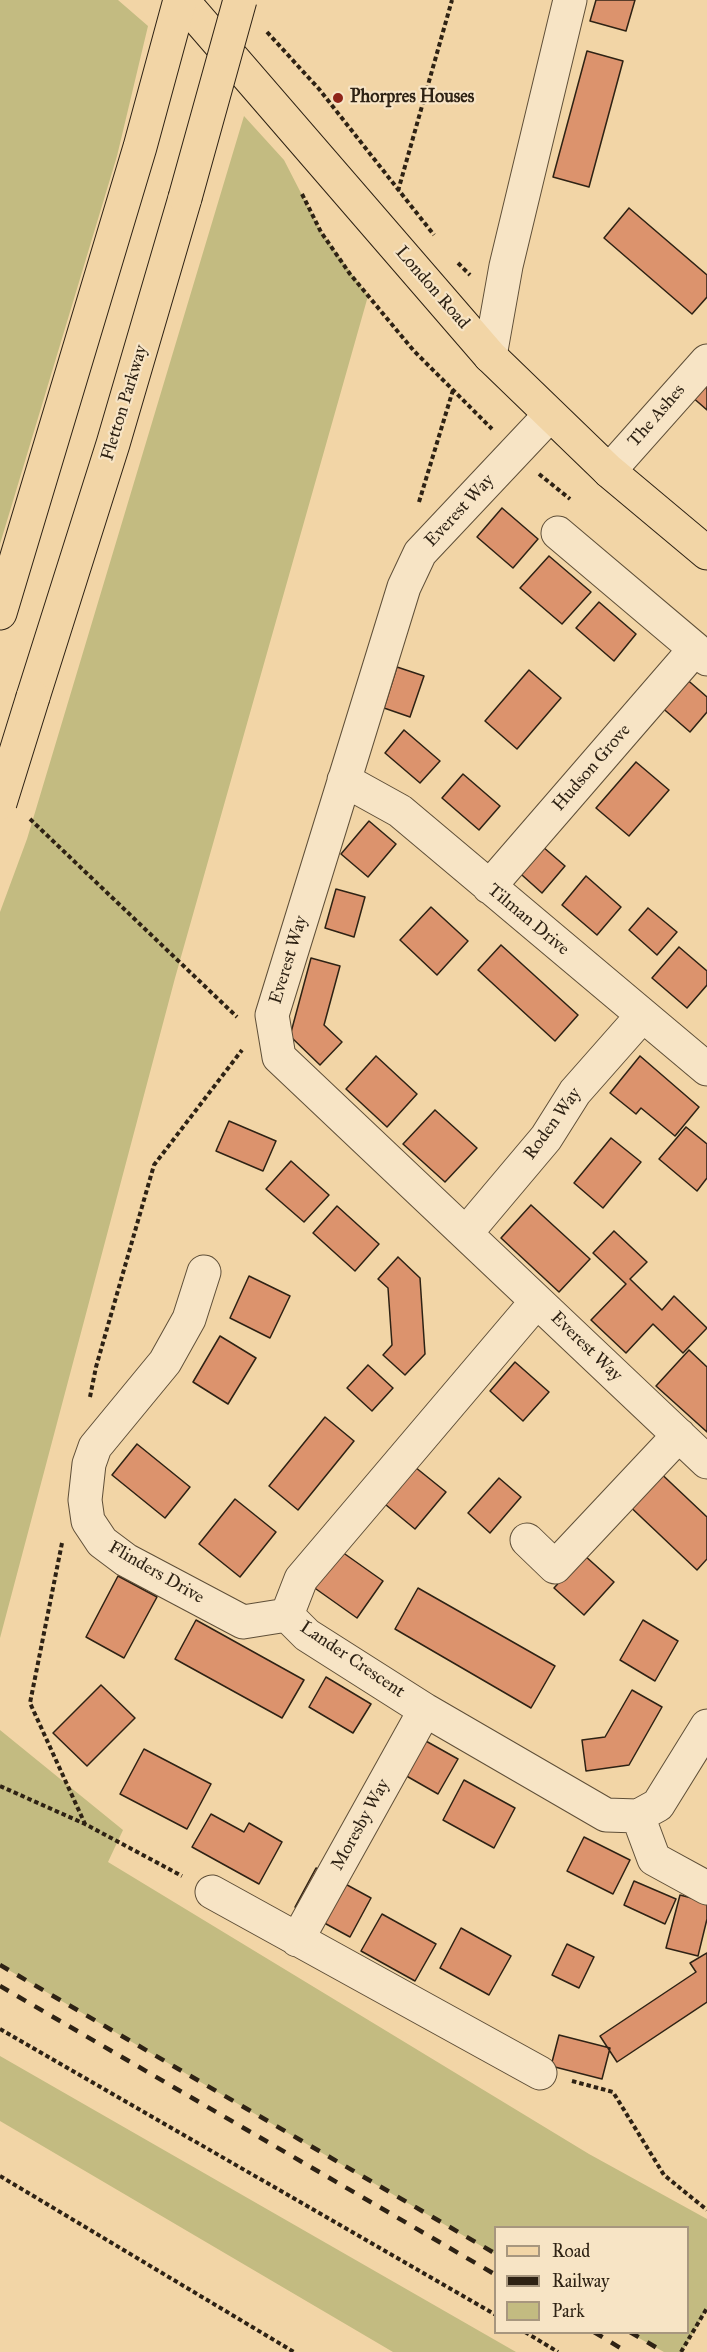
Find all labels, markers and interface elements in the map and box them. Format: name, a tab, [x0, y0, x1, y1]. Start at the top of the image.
place label: Phorpres Houses	[350, 87, 474, 109]
marker: Phorpres Houses	[331, 91, 345, 105]
street label: London Road	[390, 242, 474, 334]
street label: Fletton Parkway	[97, 343, 153, 463]
street label: The Ashes	[624, 380, 690, 452]
street label: Everest Way	[421, 470, 499, 552]
street label: Hudson Grove	[548, 720, 636, 816]
street label: Tilman Drive	[483, 880, 573, 960]
street label: Everest Way	[265, 913, 313, 1007]
street label: Roden Way	[520, 1084, 586, 1164]
street label: Everest Way	[546, 1307, 626, 1387]
street label: Flinders Drive	[104, 1537, 208, 1609]
street label: Lander Crescent	[295, 1617, 409, 1703]
street label: Moresby Way	[327, 1776, 395, 1874]
legend	[494, 2226, 689, 2334]
text: Road	[552, 2240, 590, 2262]
text: Railway	[552, 2270, 609, 2292]
text: Park	[552, 2300, 585, 2322]

